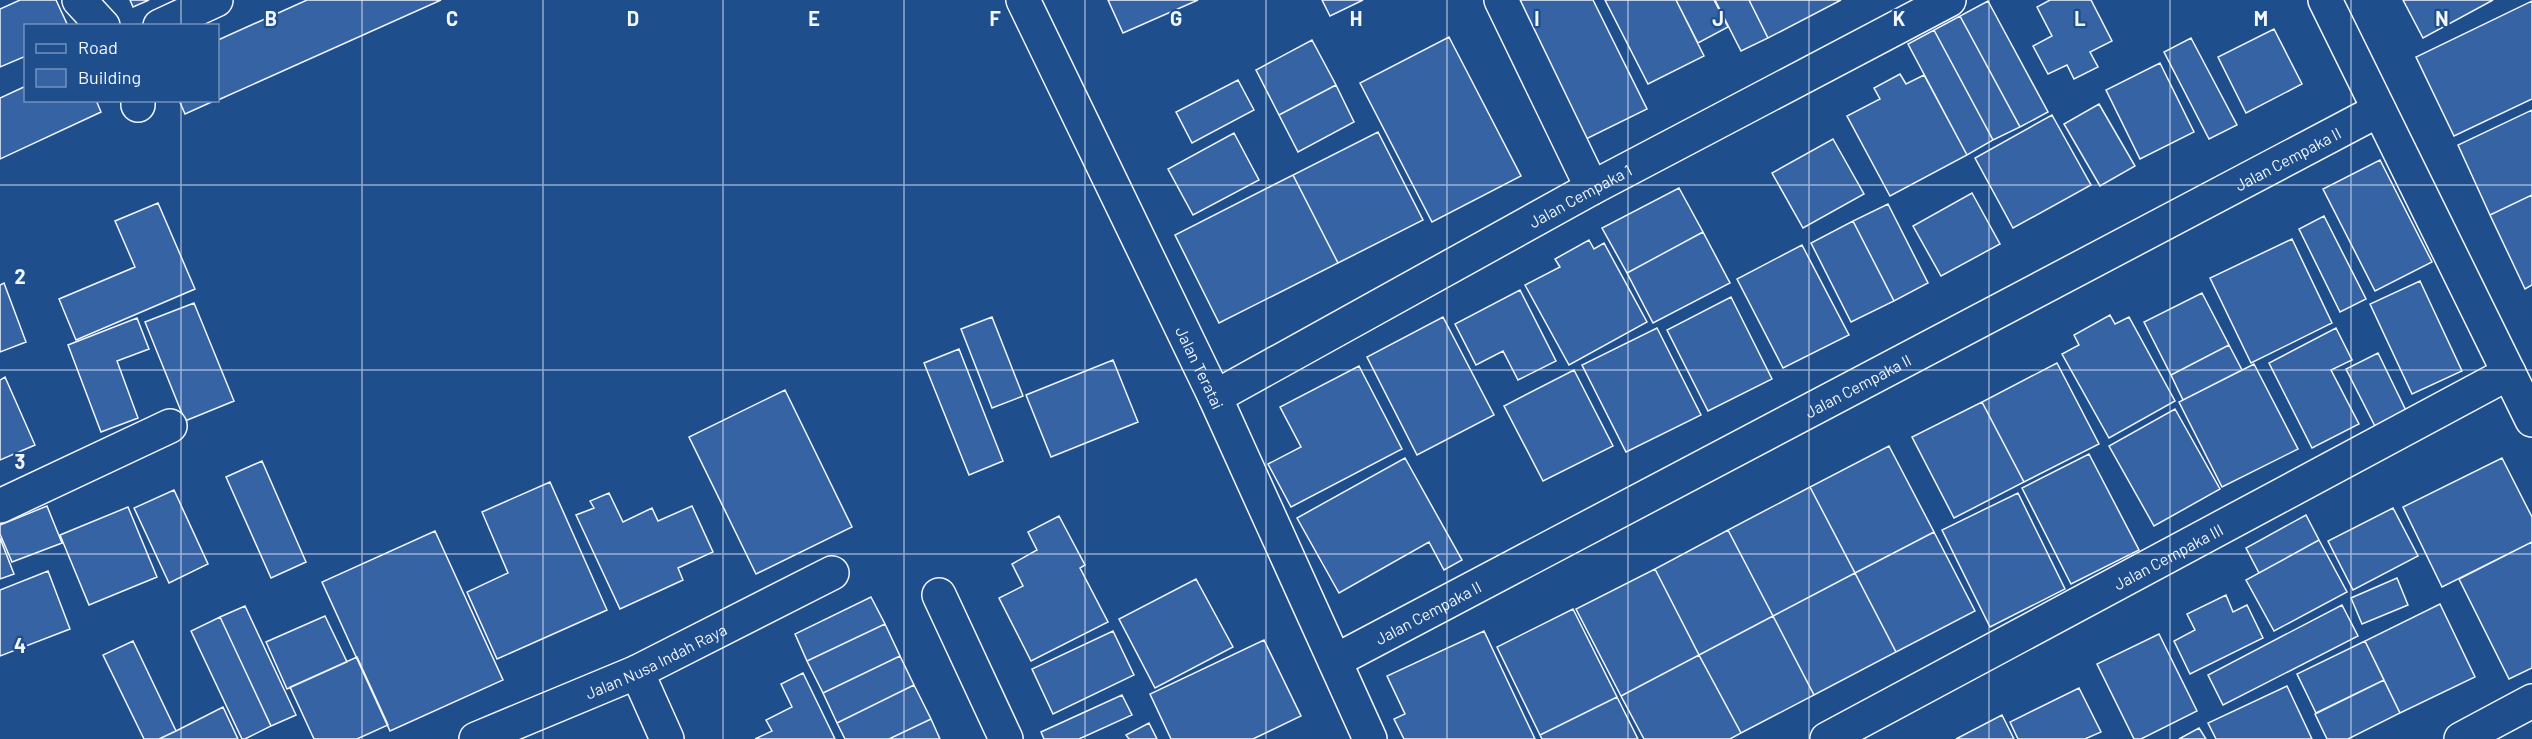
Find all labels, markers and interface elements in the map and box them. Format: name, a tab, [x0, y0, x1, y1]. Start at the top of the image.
text: B	[265, 6, 277, 30]
text: C	[446, 6, 458, 30]
text: D	[627, 6, 639, 30]
text: E	[808, 6, 820, 30]
text: F	[989, 6, 1001, 30]
text: G	[1170, 6, 1182, 30]
text: H	[1350, 6, 1362, 30]
text: I	[1534, 6, 1540, 30]
text: J	[1712, 6, 1724, 30]
text: K	[1893, 6, 1906, 30]
text: L	[2074, 6, 2086, 30]
text: M	[2254, 6, 2268, 30]
text: N	[2435, 6, 2449, 30]
legend	[24, 24, 219, 102]
text: Road	[78, 36, 118, 58]
text: Building	[78, 66, 141, 88]
street label: Jalan Cempaka II	[2231, 123, 2344, 194]
street label: Jalan Cempaka 1	[1525, 159, 1635, 231]
text: 2	[14, 264, 26, 288]
street label: Jalan Teratai	[1173, 323, 1229, 412]
street label: Jalan Cempaka II	[1801, 349, 1914, 421]
text: 3	[15, 449, 25, 473]
street label: Jalan Cempaka III	[2110, 519, 2226, 593]
street label: Jalan Cempaka II	[1372, 576, 1484, 648]
street label: Jalan Nusa Indah Raya	[582, 619, 729, 702]
text: 4	[14, 633, 26, 657]

